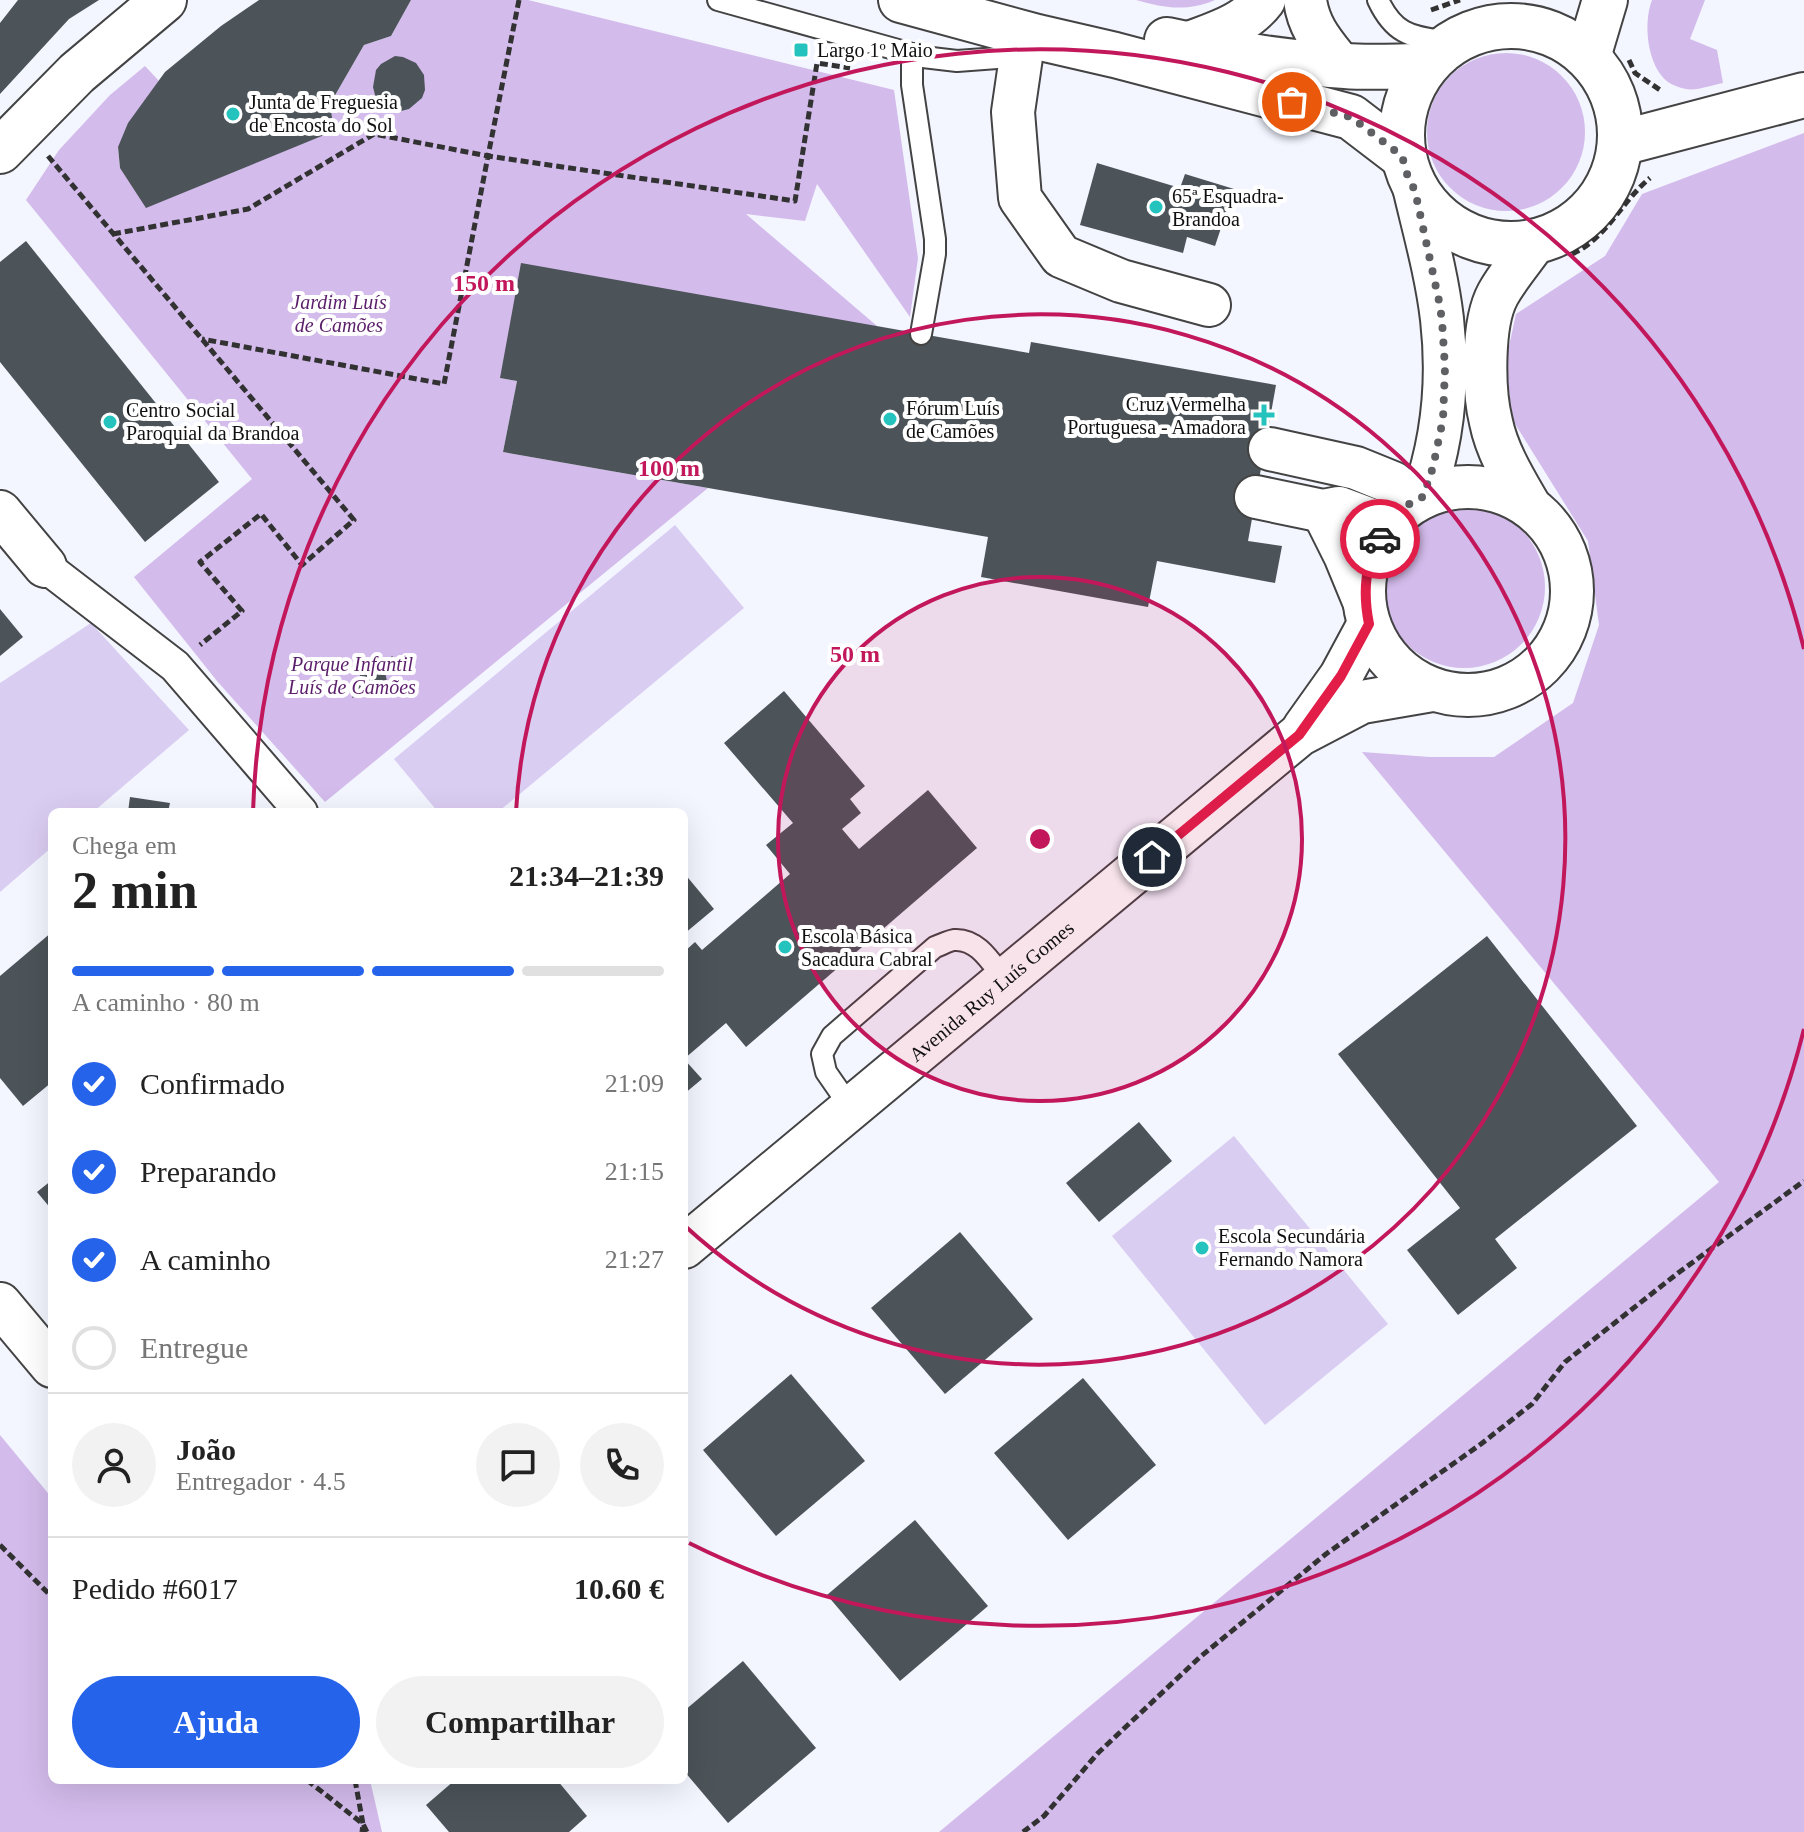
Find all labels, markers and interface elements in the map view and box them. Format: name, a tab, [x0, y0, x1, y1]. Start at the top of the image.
place label: Largo 1º Maio	[817, 39, 933, 62]
marker: Largo 1º Maio	[792, 41, 810, 59]
pin	[1258, 68, 1326, 136]
icon: bag	[1270, 80, 1314, 124]
place label: Junta de Freguesia de Encosta do Sol	[249, 91, 398, 136]
marker: Junta de Freguesia de Encosta do Sol	[224, 105, 242, 123]
place label: 65ª Esquadra- Brandoa	[1172, 185, 1284, 230]
marker: 65ª Esquadra- Brandoa	[1147, 198, 1165, 216]
text: 150 m	[453, 270, 515, 296]
park label: Jardim Luís de Camões	[291, 291, 387, 336]
place label: Cruz Vermelha Portuguesa - Amadora	[1067, 393, 1246, 439]
place label: Fórum Luís de Camões	[906, 397, 1000, 442]
place label: Centro Social Paroquial da Brandoa	[126, 399, 299, 445]
marker: Cruz Vermelha Portuguesa - Amadora	[1253, 404, 1275, 426]
marker: Fórum Luís de Camões	[881, 410, 899, 428]
marker: Centro Social Paroquial da Brandoa	[101, 413, 119, 431]
text: 100 m	[638, 455, 700, 481]
courier	[1340, 499, 1420, 579]
icon: car	[1358, 517, 1402, 561]
text: 50 m	[830, 641, 880, 667]
park label: Parque Infantil Luís de Camões	[287, 653, 416, 698]
pin	[1118, 823, 1186, 891]
centre of rings	[1026, 825, 1054, 853]
text: Chega em	[72, 831, 177, 860]
icon: home	[1130, 835, 1174, 879]
text: 21:34–21:39	[509, 859, 664, 892]
text: 2 min	[72, 862, 198, 919]
street label: Avenida Ruy Luís Gomes	[905, 916, 1078, 1066]
place label: Escola Básica Sacadura Cabral	[801, 925, 933, 970]
marker: Escola Básica Sacadura Cabral	[776, 938, 794, 956]
text: A caminho · 80 m	[72, 988, 260, 1017]
icon: check	[72, 1062, 116, 1106]
text: Confirmado	[140, 1067, 285, 1100]
text: 21:09	[605, 1069, 664, 1098]
icon: check	[72, 1150, 116, 1194]
text: Preparando	[140, 1155, 277, 1188]
text: 21:15	[605, 1157, 664, 1186]
place label: Escola Secundária Fernando Namora	[1218, 1225, 1365, 1270]
icon: check	[72, 1238, 116, 1282]
marker: Escola Secundária Fernando Namora	[1193, 1239, 1211, 1257]
text: A caminho	[140, 1243, 271, 1276]
text: 21:27	[605, 1245, 664, 1274]
text: Entregue	[140, 1331, 248, 1364]
button: person	[72, 1423, 156, 1507]
button: chat	[476, 1423, 560, 1507]
button: phone	[580, 1423, 664, 1507]
text: João	[176, 1433, 236, 1466]
text: Entregador · 4.5	[176, 1467, 346, 1496]
text: Pedido #6017	[72, 1572, 238, 1605]
text: 10.60 €	[574, 1572, 664, 1605]
button: Ajuda	[72, 1676, 360, 1768]
button: Compartilhar	[376, 1676, 664, 1768]

